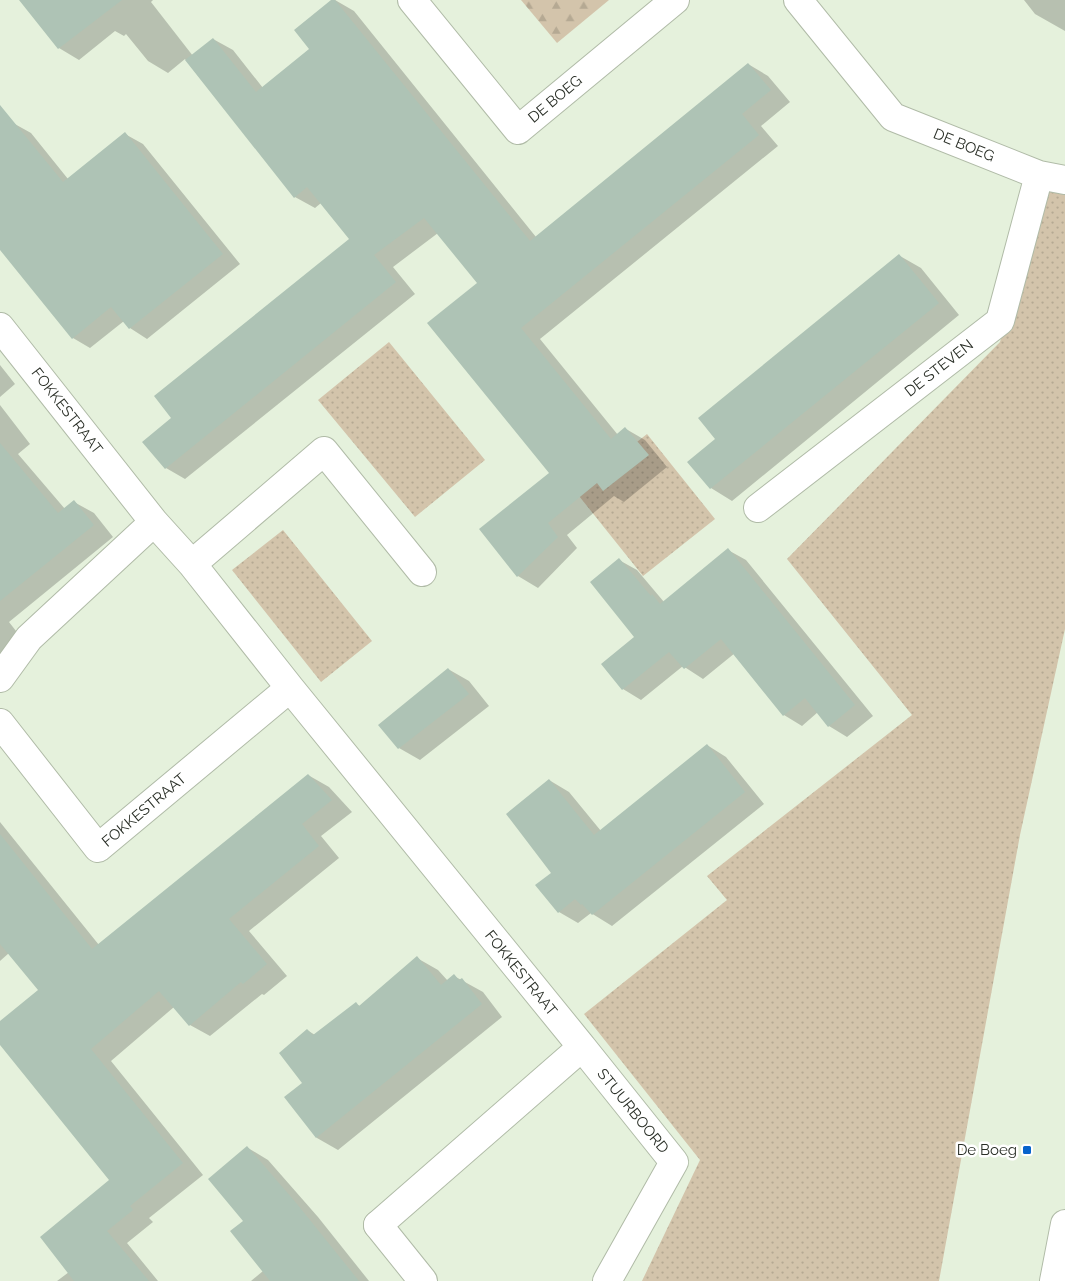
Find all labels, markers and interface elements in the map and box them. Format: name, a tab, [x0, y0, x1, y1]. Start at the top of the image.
street label: DE BOEG	[524, 71, 586, 127]
street label: DE BOEG	[931, 125, 997, 165]
street label: DE STEVEN	[901, 336, 977, 400]
street label: FOKKESTRAAT	[28, 364, 106, 458]
street label: FOKKESTRAAT	[98, 769, 190, 851]
street label: FOKKESTRAAT	[481, 927, 561, 1019]
street label: STUURBOORD	[593, 1065, 673, 1157]
place label: De Boeg	[957, 1141, 1017, 1159]
marker: De Boeg	[1021, 1144, 1033, 1156]

